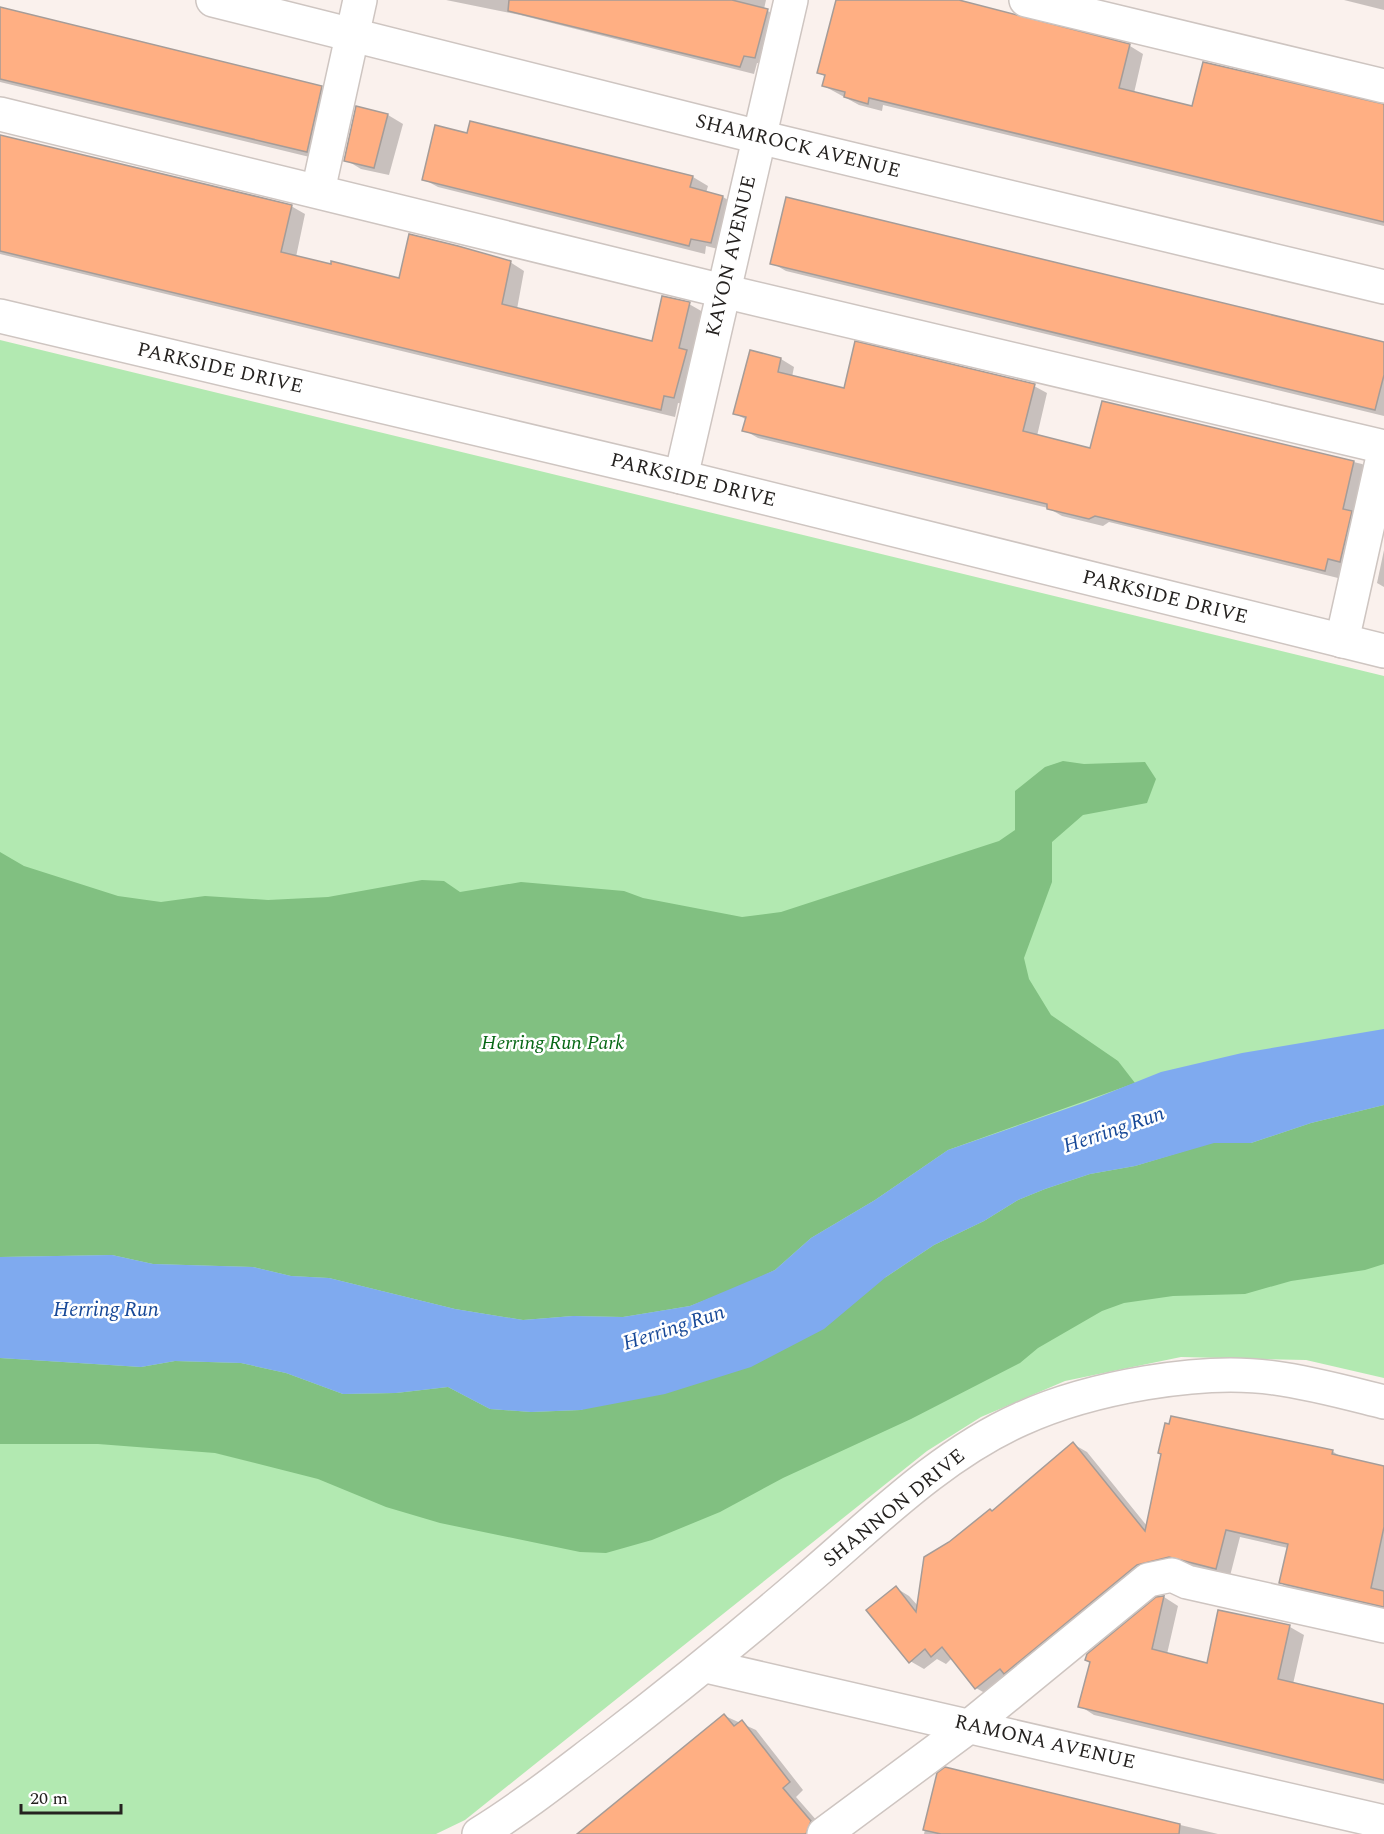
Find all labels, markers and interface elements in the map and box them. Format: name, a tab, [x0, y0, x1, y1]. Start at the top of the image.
street label: SHAMROCK AVENUE	[692, 106, 904, 186]
street label: KAVON AVENUE	[698, 172, 764, 340]
street label: PARKSIDE DRIVE	[134, 334, 306, 402]
street label: PARKSIDE DRIVE	[607, 445, 779, 515]
street label: PARKSIDE DRIVE	[1079, 562, 1251, 632]
park label: Herring Run Park	[481, 1028, 625, 1058]
water label: Herring Run	[1059, 1098, 1169, 1162]
water label: Herring Run	[53, 1294, 159, 1326]
water label: Herring Run	[619, 1296, 729, 1360]
street label: SHANNON DRIVE	[817, 1441, 971, 1575]
street label: RAMONA AVENUE	[952, 1707, 1138, 1777]
scale bar	[21, 1777, 122, 1815]
text: 20 m	[30, 1785, 68, 1812]

